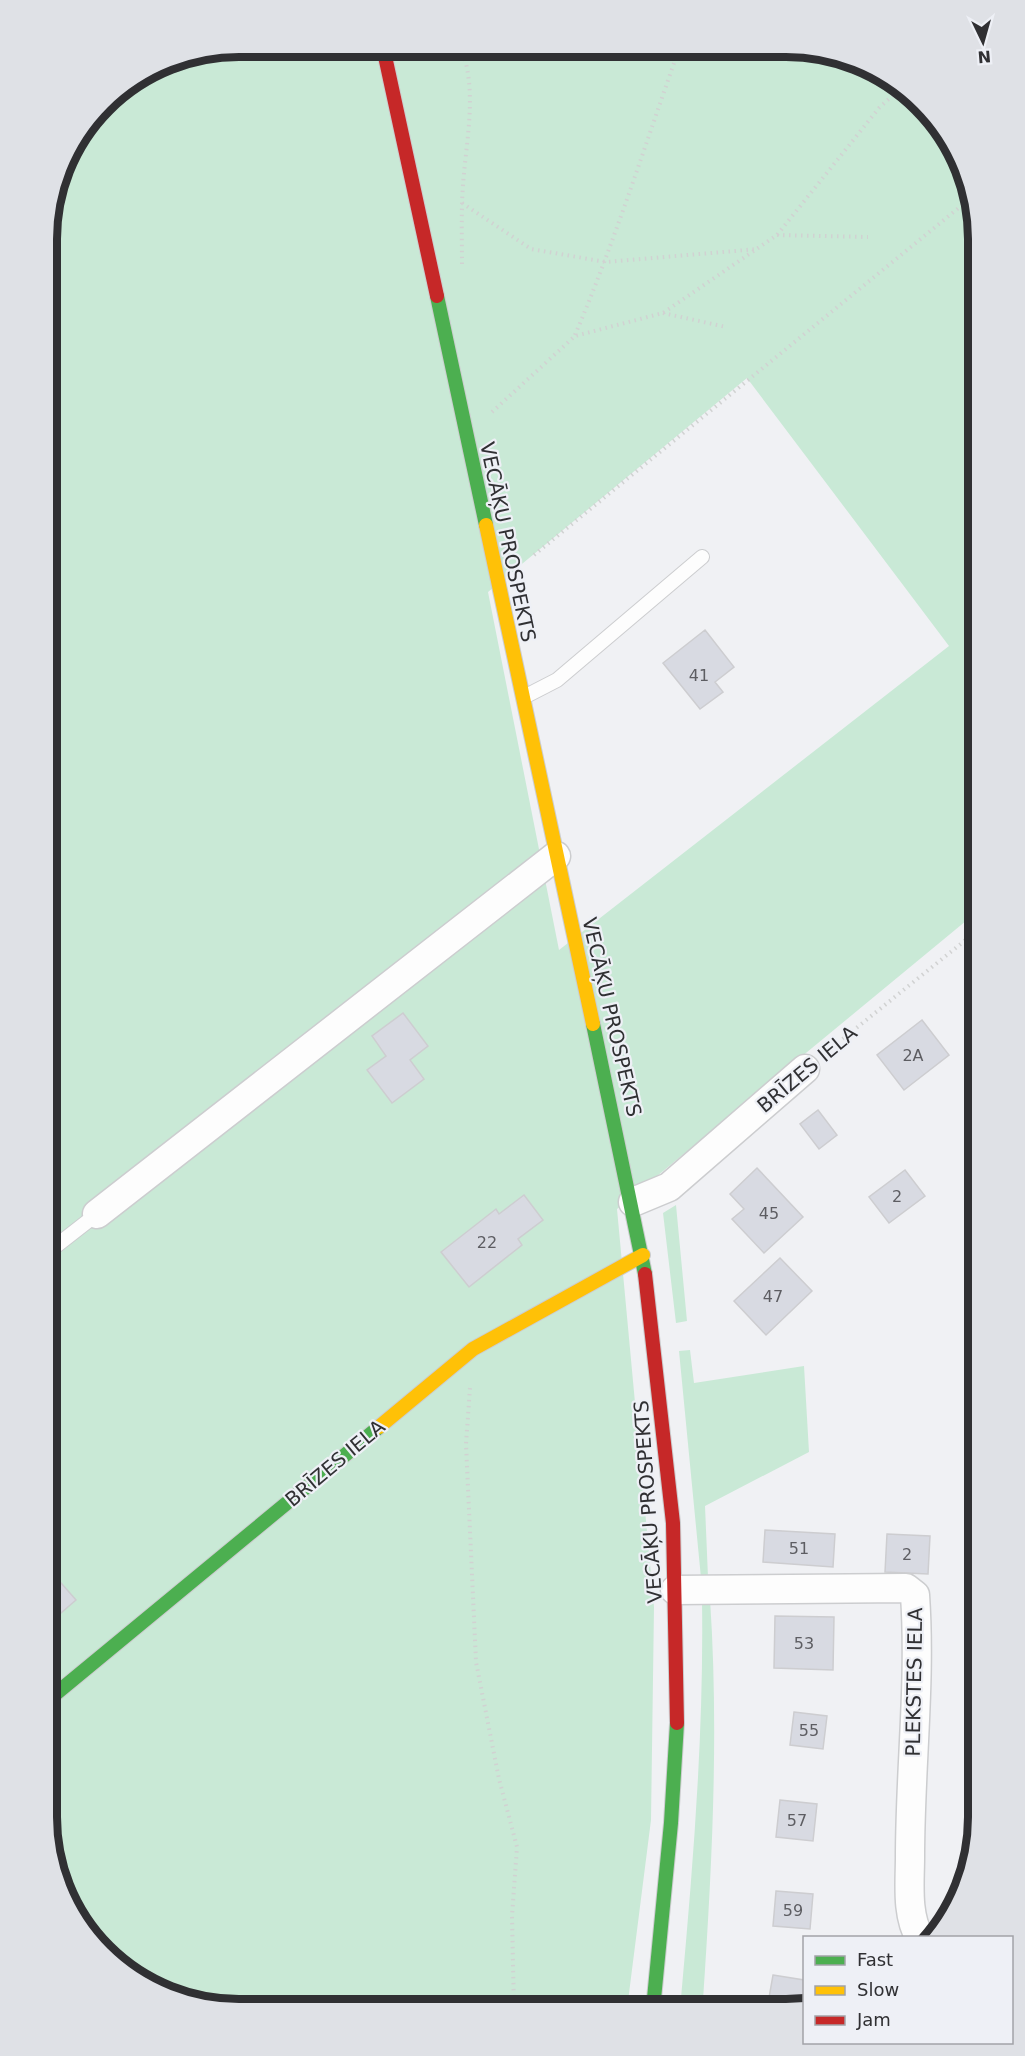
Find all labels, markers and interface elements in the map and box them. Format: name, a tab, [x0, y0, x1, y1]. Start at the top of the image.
north arrow	[953, 12, 1013, 72]
text: N	[977, 46, 992, 66]
street label: VECĀĶU PROSPEKTS	[475, 440, 541, 644]
house number: 41	[689, 666, 709, 685]
street label: VECĀĶU PROSPEKTS	[577, 915, 647, 1119]
street label: BRĪZES IELA	[752, 1020, 862, 1118]
house number: 2A	[902, 1046, 924, 1065]
house number: 2	[892, 1187, 902, 1206]
house number: 45	[759, 1204, 779, 1223]
house number: 22	[477, 1233, 497, 1252]
house number: 47	[763, 1287, 783, 1306]
street label: VECĀĶU PROSPEKTS	[629, 1400, 667, 1604]
street label: BRĪZES IELA	[280, 1414, 390, 1512]
house number: 51	[789, 1539, 809, 1558]
house number: 2	[902, 1545, 912, 1564]
street label: PLEKSTES IELA	[901, 1607, 927, 1757]
house number: 53	[794, 1634, 814, 1653]
house number: 55	[799, 1721, 819, 1740]
house number: 57	[787, 1811, 807, 1830]
house number: 59	[783, 1901, 803, 1920]
legend	[803, 1936, 1013, 2044]
text: Fast	[857, 1949, 893, 1970]
text: Slow	[857, 1979, 899, 2000]
text: Jam	[856, 2009, 891, 2030]

